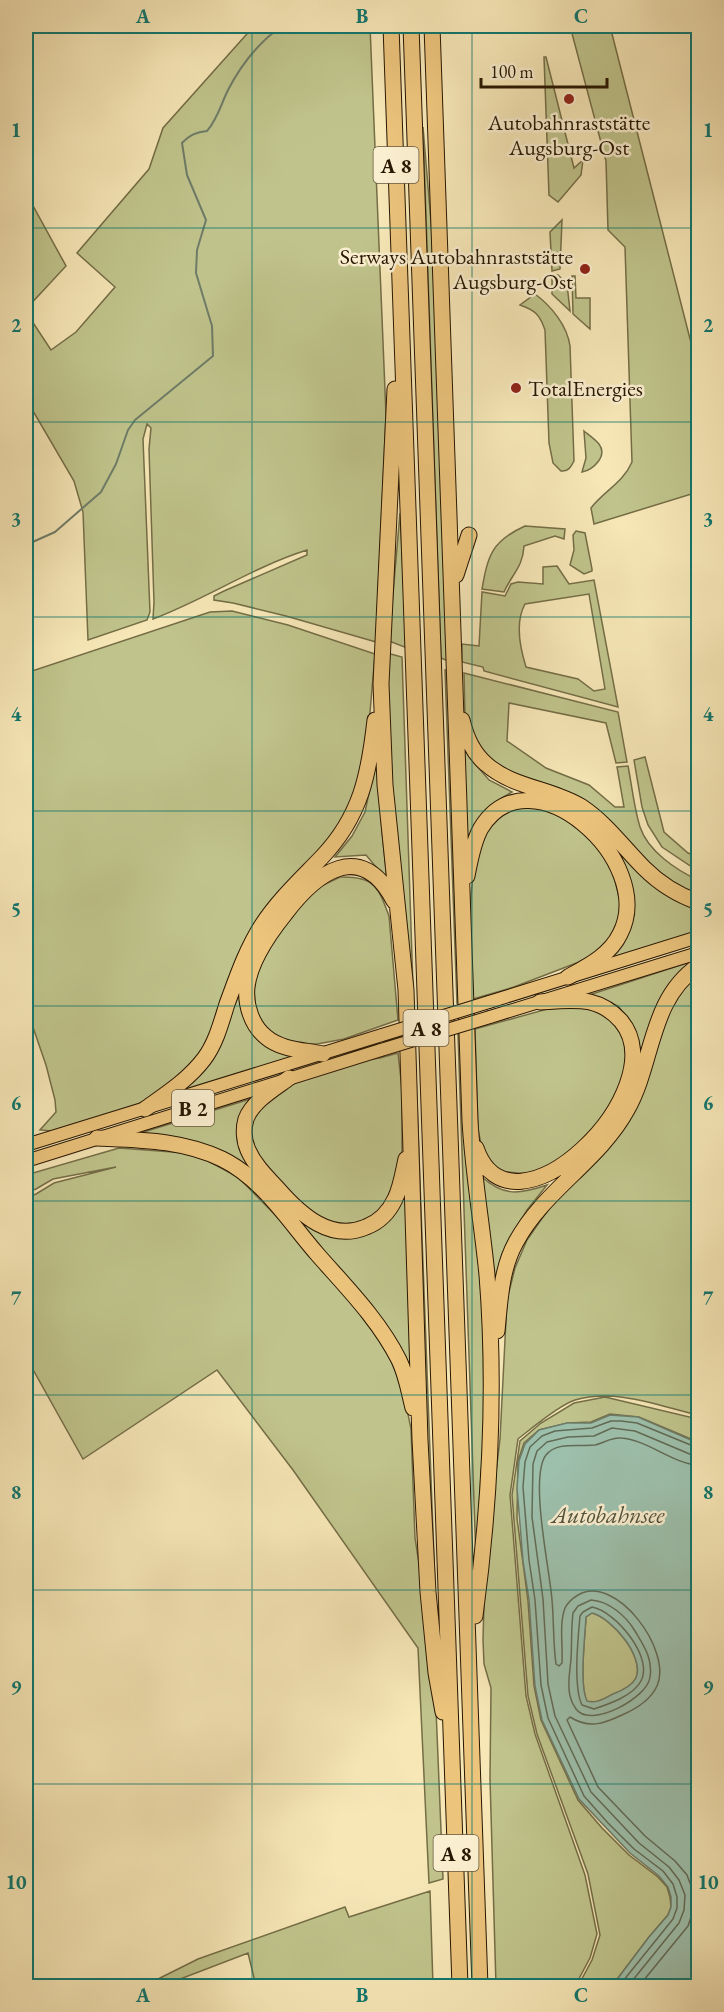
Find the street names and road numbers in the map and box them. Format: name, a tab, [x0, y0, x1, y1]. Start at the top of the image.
road number: A 8	[374, 147, 418, 183]
road number: A 8	[404, 1010, 448, 1046]
road number: B 2	[172, 1090, 214, 1126]
road number: A 8	[434, 1835, 478, 1871]

